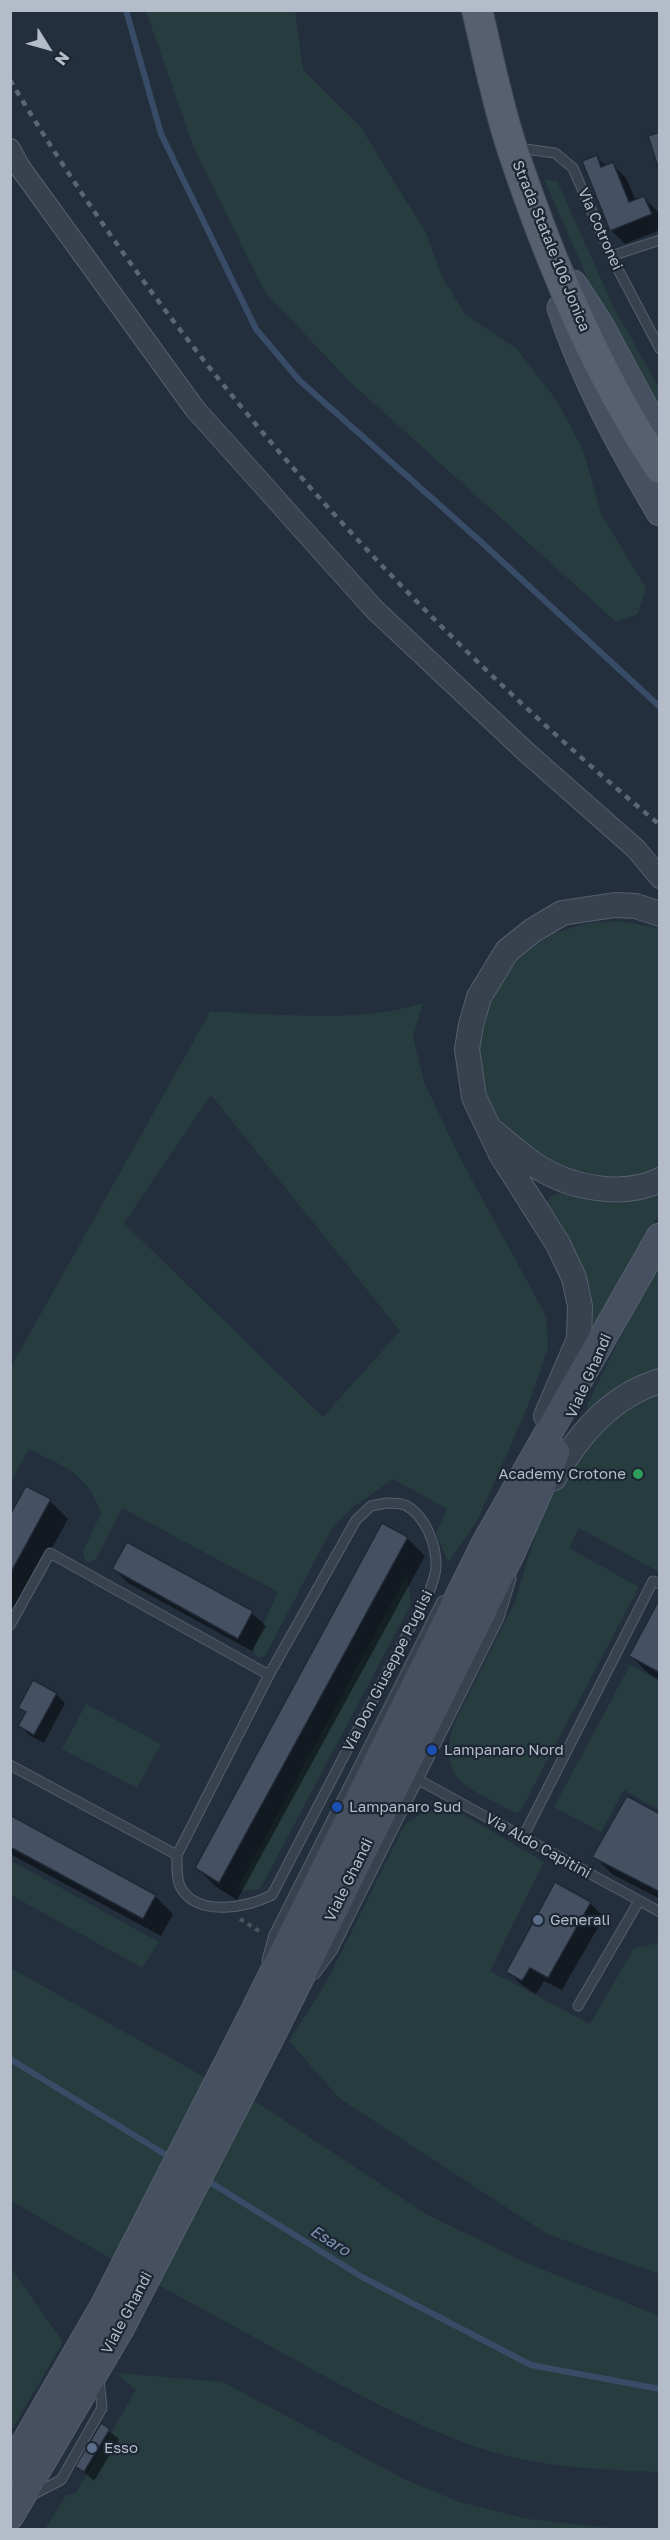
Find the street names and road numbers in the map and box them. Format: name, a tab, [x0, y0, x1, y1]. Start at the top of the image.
street label: Strada Statale 106 Jonica	[508, 158, 594, 334]
street label: Via Cotronei	[574, 185, 626, 273]
street label: Viale Ghandi	[562, 1331, 616, 1421]
street label: Via Don Giuseppe Puglisi	[339, 1587, 437, 1755]
street label: Via Aldo Capitini	[482, 1810, 594, 1882]
street label: Viale Ghandi	[321, 1835, 377, 1925]
street label: Viale Ghandi	[98, 2269, 156, 2357]

